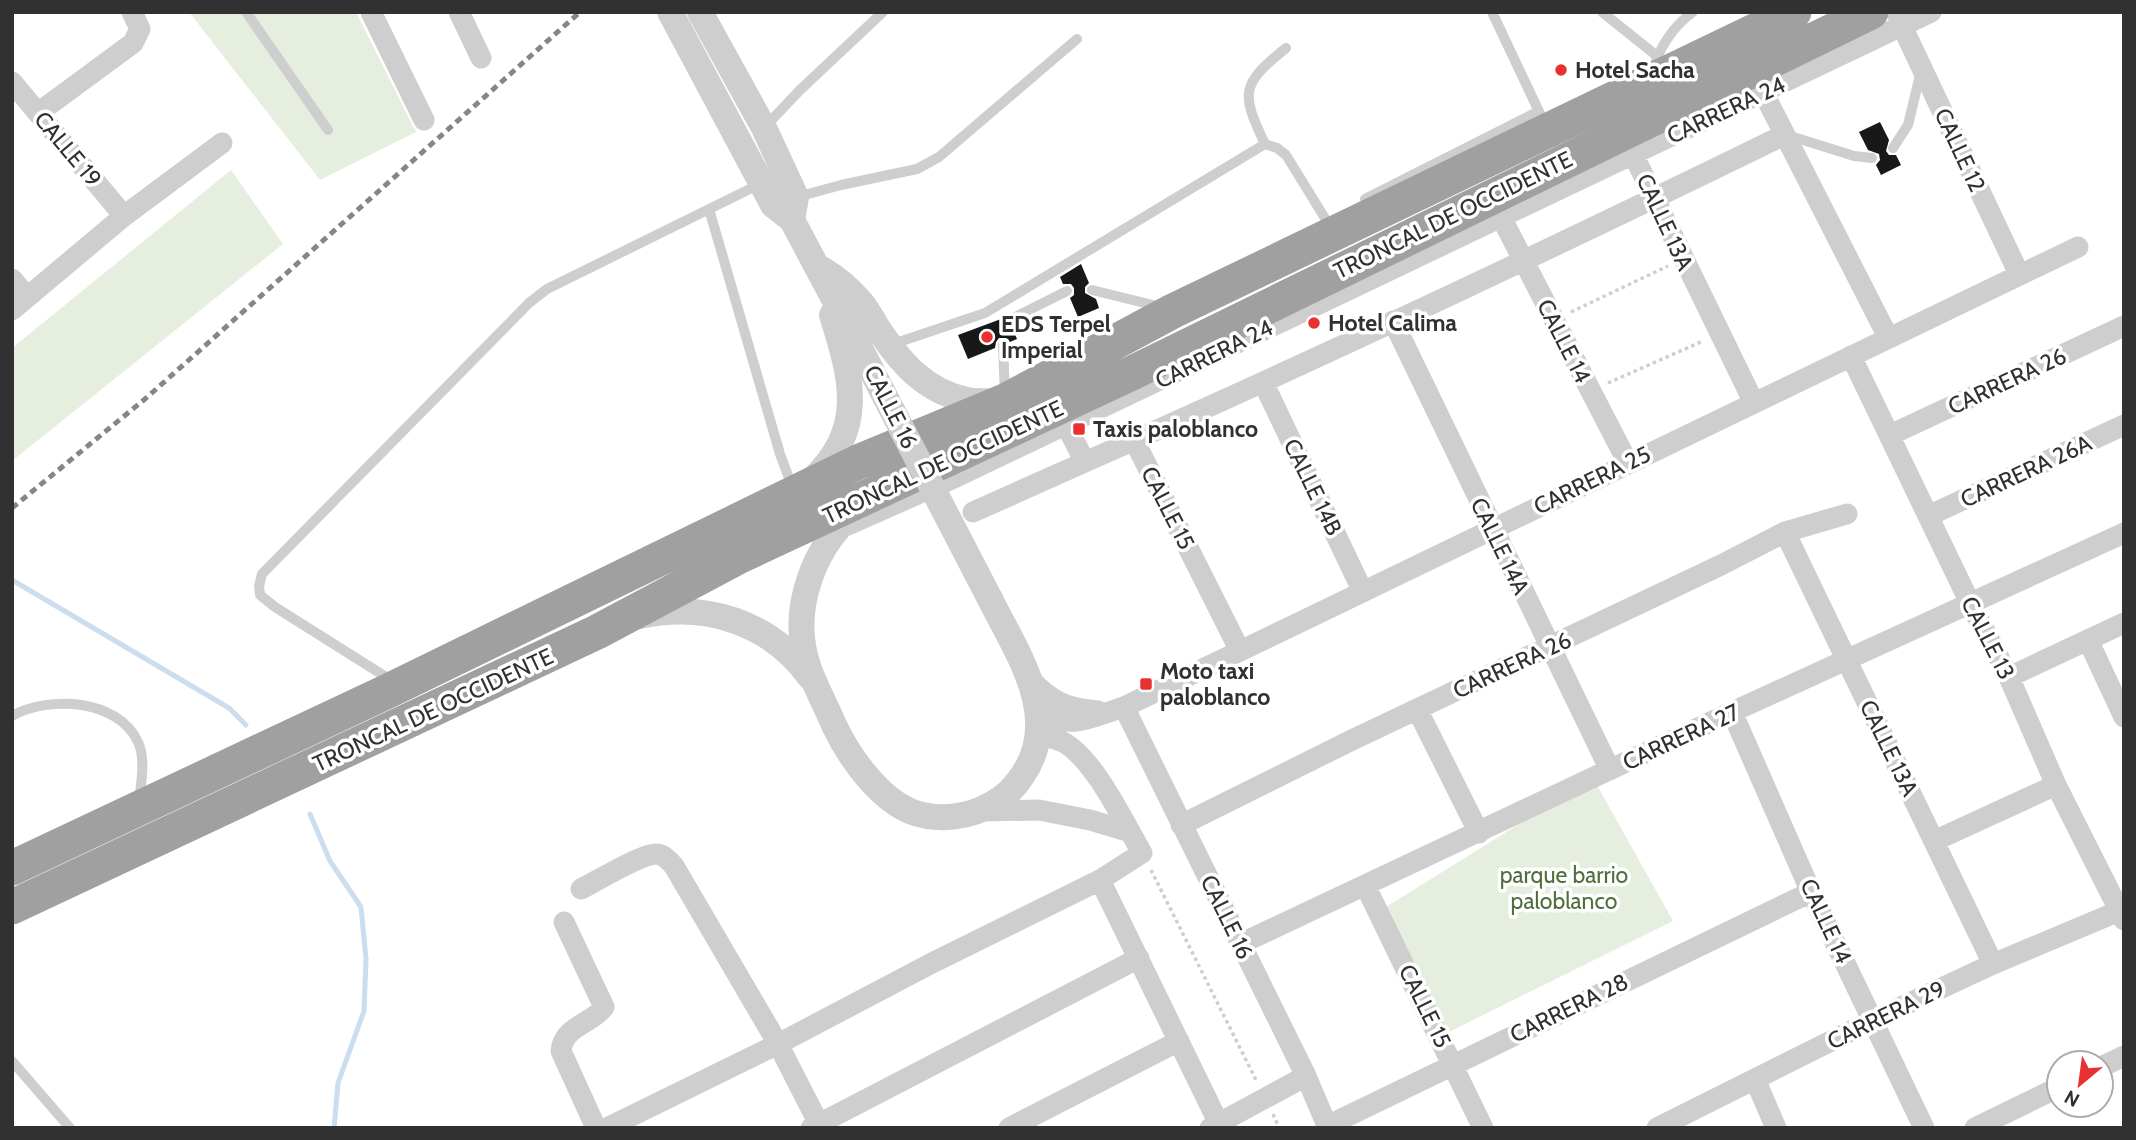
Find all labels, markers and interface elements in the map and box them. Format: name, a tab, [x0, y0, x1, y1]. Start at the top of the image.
place label: Hotel Sacha	[1575, 56, 1695, 84]
marker: Hotel Sacha	[1553, 62, 1569, 78]
street label: CARRERA 24	[1662, 70, 1790, 150]
street label: CALLE 12	[1929, 104, 1991, 196]
street label: CALLE 19	[28, 106, 108, 192]
street label: TRONCAL DE OCCIDENTE	[1329, 145, 1577, 285]
street label: CALLE 13A	[1630, 169, 1700, 275]
street label: CALLE 14	[1531, 295, 1597, 387]
place label: Hotel Calima	[1328, 309, 1457, 337]
place label: EDS Terpel Imperial	[1001, 310, 1111, 364]
street label: CARRERA 24	[1151, 313, 1277, 395]
marker: Hotel Calima	[1306, 315, 1322, 331]
marker: EDS Terpel Imperial	[979, 329, 995, 345]
street label: CARRERA 26	[1943, 341, 2071, 421]
street label: CALLE 16	[858, 361, 924, 453]
street label: TRONCAL DE OCCIDENTE	[818, 394, 1068, 530]
place label: Taxis paloblanco	[1093, 415, 1258, 443]
marker: Taxis paloblanco	[1071, 421, 1087, 437]
street label: CARRERA 26A	[1956, 428, 2096, 514]
street label: CALLE 14B	[1278, 434, 1348, 540]
street label: CARRERA 25	[1529, 440, 1655, 520]
street label: CALLE 15	[1135, 462, 1201, 554]
street label: CALLE 14A	[1465, 493, 1535, 599]
street label: CALLE 13	[1955, 592, 2021, 684]
street label: CARRERA 26	[1448, 625, 1576, 705]
street label: TRONCAL DE OCCIDENTE	[308, 642, 558, 778]
place label: Moto taxi paloblanco	[1160, 657, 1270, 711]
marker: Moto taxi paloblanco	[1138, 676, 1154, 692]
street label: CALLE 13A	[1854, 695, 1924, 801]
street label: CARRERA 27	[1618, 698, 1744, 776]
park label: parque barrio paloblanco	[1500, 861, 1628, 915]
street label: CALLE 16	[1195, 870, 1259, 964]
street label: CALLE 14	[1794, 874, 1858, 968]
street label: CALLE 15	[1393, 960, 1457, 1052]
street label: CARRERA 28	[1505, 967, 1633, 1049]
street label: CARRERA 29	[1823, 975, 1949, 1055]
north arrow	[2045, 1049, 2115, 1119]
text: N	[2061, 1085, 2083, 1112]

